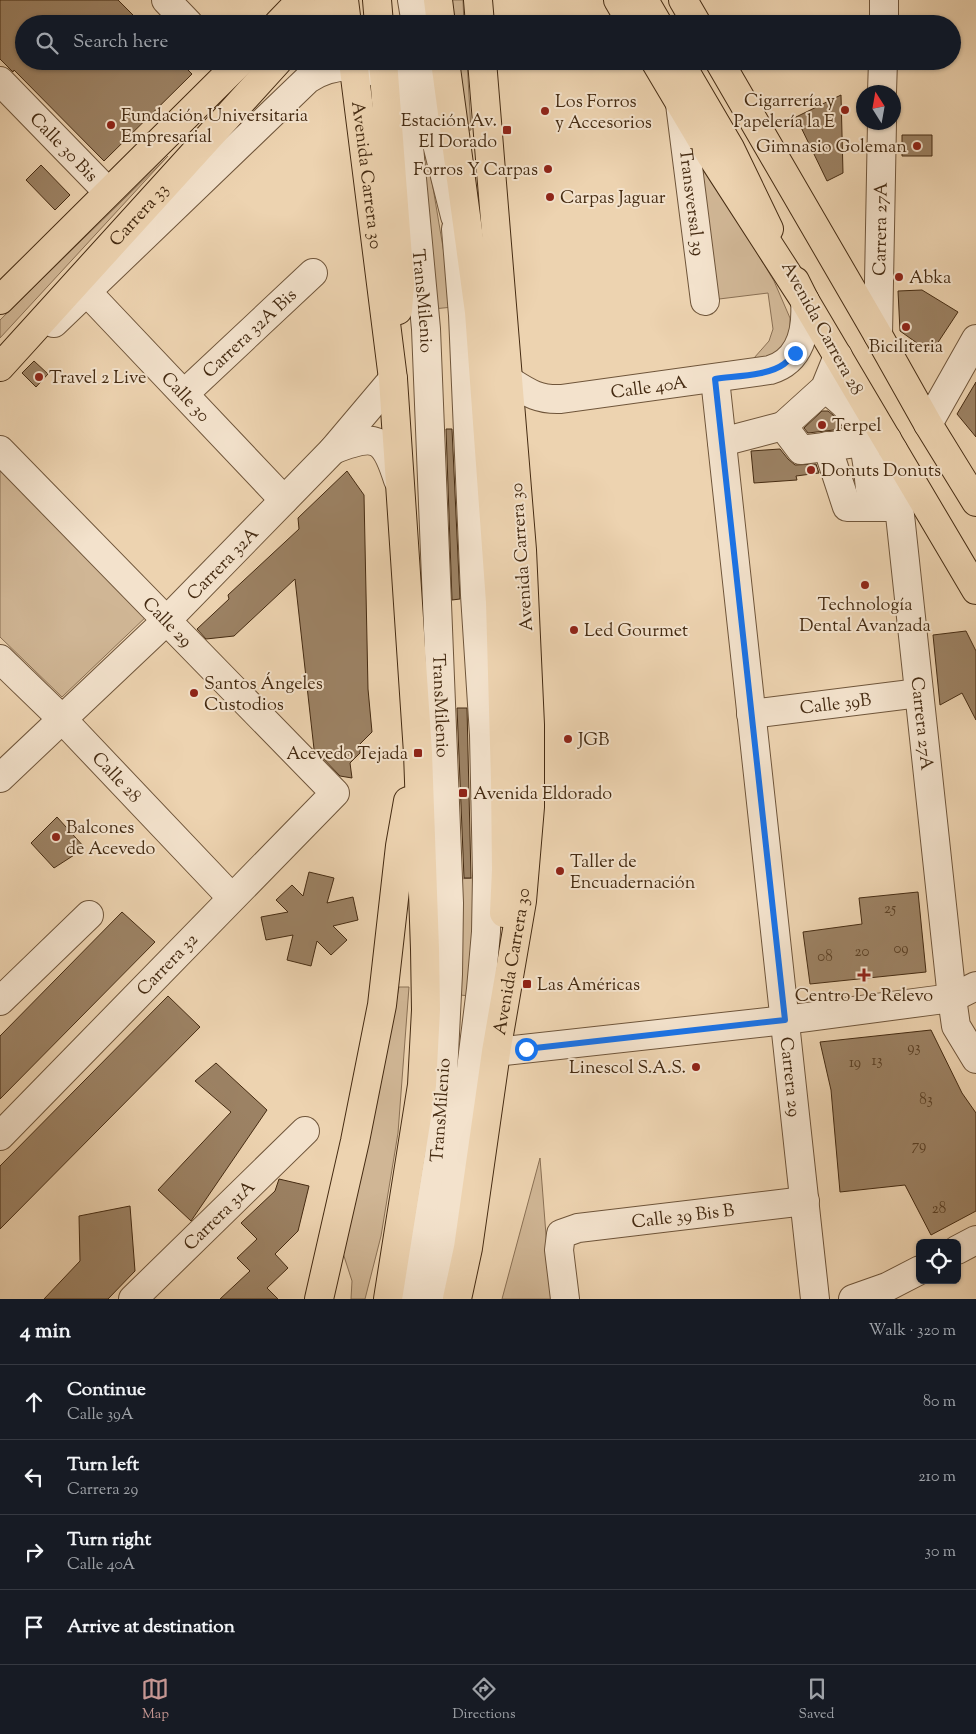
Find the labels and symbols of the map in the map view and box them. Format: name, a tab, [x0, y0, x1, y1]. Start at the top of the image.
north arrow	[856, 85, 901, 130]
place label: Cigarrería y Papelería la E	[733, 89, 835, 136]
place label: Los Forros y Accesorios	[555, 90, 652, 137]
street label: Avenida Carrera 30	[343, 100, 388, 251]
place label: Fundación Universitaria Empresarial	[121, 104, 308, 151]
marker: Cigarrería y Papelería la E	[839, 104, 851, 116]
marker: Los Forros y Accesorios	[539, 105, 551, 117]
street label: Calle 30 Bis	[22, 107, 103, 189]
place label: Estación Av. El Dorado	[401, 109, 497, 156]
marker: Fundación Universitaria Empresarial	[105, 119, 117, 131]
marker: Estación Av. El Dorado	[501, 124, 513, 136]
place label: Gimnasio Goleman	[756, 135, 907, 161]
marker: Gimnasio Goleman	[911, 140, 923, 152]
street label: Transversal 39	[671, 147, 710, 258]
place label: Forros Y Carpas	[413, 158, 538, 184]
marker: Forros Y Carpas	[542, 163, 554, 175]
street label: Carrera 33	[104, 178, 176, 253]
street label: Carrera 27A	[868, 181, 896, 276]
place label: Carpas Jaguar	[560, 186, 666, 212]
marker: Carpas Jaguar	[544, 191, 556, 203]
street label: TransMilenio	[404, 248, 438, 354]
street label: Avenida Carrera 28	[774, 257, 869, 401]
place label: Abka	[909, 266, 951, 292]
marker: Abka	[893, 271, 905, 283]
street label: Carrera 32A Bis	[198, 283, 304, 385]
marker: Biciliteria	[900, 321, 912, 333]
place label: Biciliteria	[869, 335, 943, 361]
route end	[784, 342, 807, 365]
place label: Travel 2 Live	[49, 366, 146, 392]
street label: Calle 30	[154, 367, 215, 429]
marker: Travel 2 Live	[33, 371, 45, 383]
street label: Calle 40A	[609, 371, 689, 407]
place label: Terpel	[832, 414, 882, 440]
marker: Terpel	[816, 419, 828, 431]
place label: Donuts Donuts	[821, 459, 941, 485]
marker: Donuts Donuts	[805, 464, 817, 476]
street label: Avenida Carrera 30	[505, 482, 541, 632]
street label: Carrera 32A	[182, 522, 266, 607]
marker: Technología Dental Avanzada	[859, 579, 871, 591]
street label: Calle 29	[135, 592, 197, 654]
place label: Technología Dental Avanzada	[799, 593, 931, 640]
place label: Led Gourmet	[584, 619, 688, 645]
marker: Led Gourmet	[568, 624, 580, 636]
street label: TransMilenio	[424, 653, 454, 758]
place label: Santos Ángeles Custodios	[204, 672, 323, 719]
street label: Carrera 27A	[902, 676, 938, 772]
marker: Santos Ángeles Custodios	[188, 687, 200, 699]
street label: Calle 39B	[798, 688, 873, 723]
place label: JGB	[577, 728, 609, 754]
marker: JGB	[562, 733, 574, 745]
place label: Acevedo Tejada	[286, 742, 408, 768]
street label: Calle 28	[85, 747, 146, 810]
marker: Acevedo Tejada	[412, 747, 424, 759]
place label: Avenida Eldorado	[473, 782, 612, 808]
marker: Avenida Eldorado	[457, 787, 469, 799]
place label: Balcones de Acevedo	[66, 816, 155, 863]
marker: Balcones de Acevedo	[50, 831, 62, 843]
place label: Taller de Encuadernación	[570, 850, 696, 897]
marker: Taller de Encuadernación	[554, 865, 566, 877]
street label: Avenida Carrera 30	[488, 887, 538, 1037]
house number: 25	[884, 899, 896, 920]
street label: Carrera 32	[132, 928, 206, 1003]
house number: 09	[893, 939, 909, 960]
house number: 20	[855, 942, 870, 963]
house number: 08	[817, 947, 833, 968]
marker: Centro De Relevo	[857, 968, 871, 982]
place label: Las Américas	[537, 973, 640, 999]
marker: Las Américas	[521, 978, 533, 990]
place label: Centro De Relevo	[795, 984, 933, 1010]
street label: Carrera 29	[772, 1036, 806, 1119]
route start	[515, 1038, 538, 1061]
house number: 93	[907, 1038, 921, 1059]
house number: 13	[871, 1051, 883, 1072]
house number: 19	[849, 1053, 861, 1074]
place label: Linescol S.A.S.	[569, 1056, 686, 1082]
street label: TransMilenio	[425, 1057, 459, 1163]
marker: Linescol S.A.S.	[690, 1061, 702, 1073]
house number: 83	[919, 1090, 933, 1111]
house number: 79	[912, 1136, 926, 1157]
street label: Carrera 31A	[179, 1175, 262, 1258]
street label: Calle 39 Bis B	[630, 1199, 736, 1237]
house number: 28	[932, 1199, 946, 1220]

